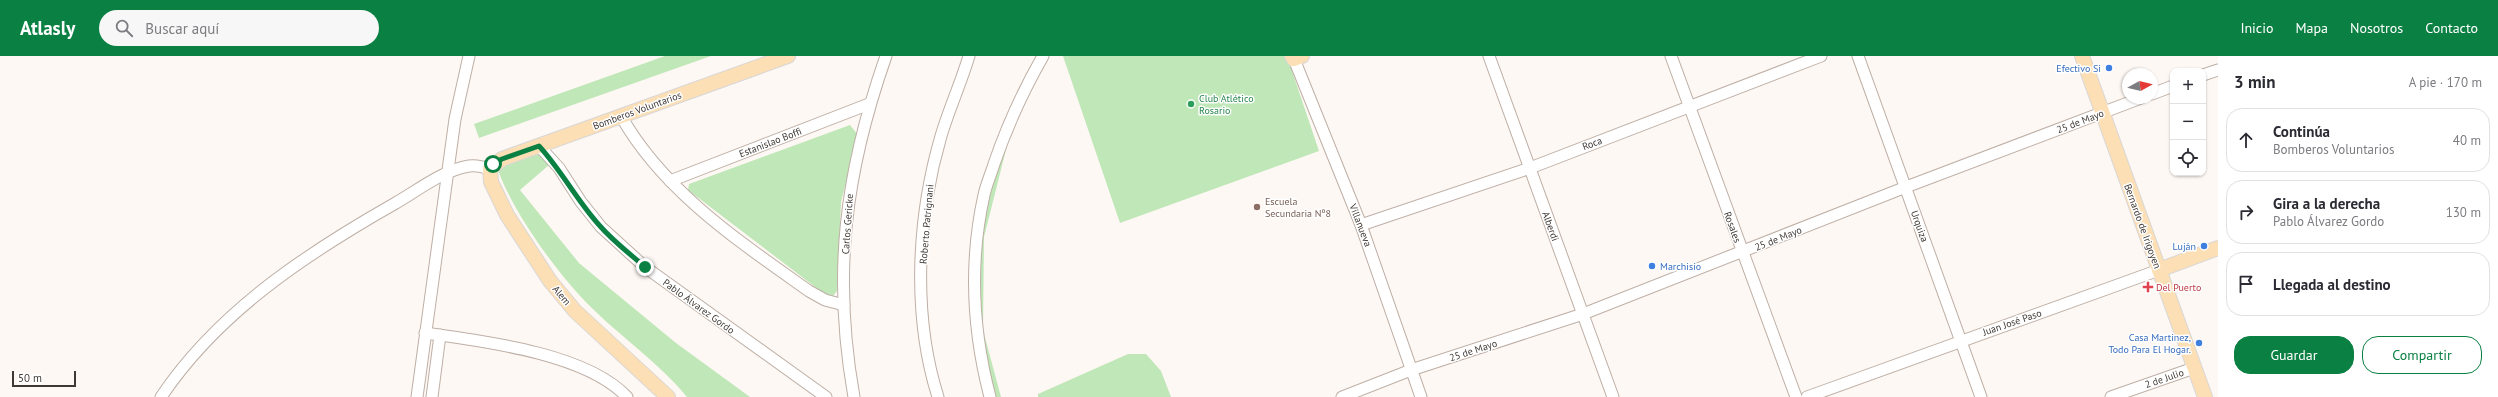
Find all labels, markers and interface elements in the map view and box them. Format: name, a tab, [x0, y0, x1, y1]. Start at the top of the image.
search box	[99, 10, 379, 46]
text: Atlasly	[20, 16, 75, 40]
icon: search	[113, 17, 135, 39]
text: Buscar aquí	[145, 19, 219, 38]
text: Inicio	[2240, 19, 2273, 37]
text: Mapa	[2295, 19, 2328, 37]
text: Nosotros	[2350, 19, 2403, 37]
text: Contacto	[2425, 19, 2478, 37]
place label: Efectivo Si	[2056, 62, 2101, 75]
marker: Efectivo Si	[2104, 63, 2114, 73]
north arrow	[2122, 68, 2158, 104]
map controls	[2170, 68, 2206, 176]
button: +	[2170, 68, 2206, 104]
text: 3 min	[2234, 71, 2275, 93]
text: A pie · 170 m	[2409, 74, 2482, 91]
street label: Bomberos Voluntarios	[591, 88, 683, 133]
place label: Club Atlético Rosario	[1199, 92, 1254, 117]
marker: Club Atlético Rosario	[1186, 99, 1196, 109]
button: −	[2170, 104, 2206, 140]
street label: 25 de Mayo	[2055, 107, 2106, 136]
text: Continúa	[2273, 122, 2330, 141]
street label: Estanislao Boffi	[737, 125, 803, 160]
icon: ahead	[2235, 129, 2257, 151]
text: 40 m	[2453, 132, 2481, 149]
street label: Roca	[1580, 134, 1604, 153]
button: locate	[2170, 140, 2206, 176]
text: Bomberos Voluntarios	[2273, 141, 2394, 158]
route start	[484, 155, 502, 173]
street label: Bernardo de Irigoyen	[2121, 182, 2164, 270]
street label: Roberto Patrignani	[917, 184, 936, 264]
street label: Carlos Gericke	[839, 193, 856, 255]
text: Gira a la derecha	[2273, 194, 2380, 213]
place label: Escuela Secundaria Nº8	[1265, 195, 1331, 220]
street label: Villanueva	[1346, 201, 1375, 248]
icon: right	[2235, 201, 2257, 223]
marker: Escuela Secundaria Nº8	[1252, 202, 1262, 212]
text: 130 m	[2446, 204, 2481, 221]
street label: Urquiza	[1908, 209, 1931, 244]
street label: Alberdi	[1539, 210, 1562, 243]
street label: Rosales	[1721, 210, 1744, 245]
text: Pablo Álvarez Gordo	[2273, 213, 2384, 230]
street label: 25 de Mayo	[1753, 223, 1804, 254]
place label: Luján	[2173, 240, 2196, 253]
marker: Luján	[2199, 241, 2209, 251]
route end	[636, 258, 654, 276]
place label: Marchisio	[1660, 260, 1701, 273]
marker: Marchisio	[1647, 261, 1657, 271]
icon: arrive	[2235, 273, 2257, 295]
text: Llegada al destino	[2273, 275, 2391, 294]
street label: Pablo Álvarez Gordo	[660, 276, 737, 337]
place label: Del Puerto	[2156, 281, 2201, 294]
marker: Del Puerto	[2143, 282, 2153, 292]
street label: Alem	[550, 283, 574, 308]
street label: Juan José Paso	[1980, 306, 2043, 339]
place label: Casa Martinez, Todo Para El Hogar.	[2108, 331, 2191, 356]
button: Guardar	[2234, 336, 2354, 374]
button: Compartir	[2362, 336, 2482, 374]
street label: 25 de Mayo	[1448, 337, 1499, 364]
marker: Casa Martinez, Todo Para El Hogar.	[2194, 338, 2204, 348]
street label: 2 de Julio	[2143, 366, 2185, 391]
scale bar	[12, 369, 76, 388]
text: 50 m	[18, 371, 42, 385]

